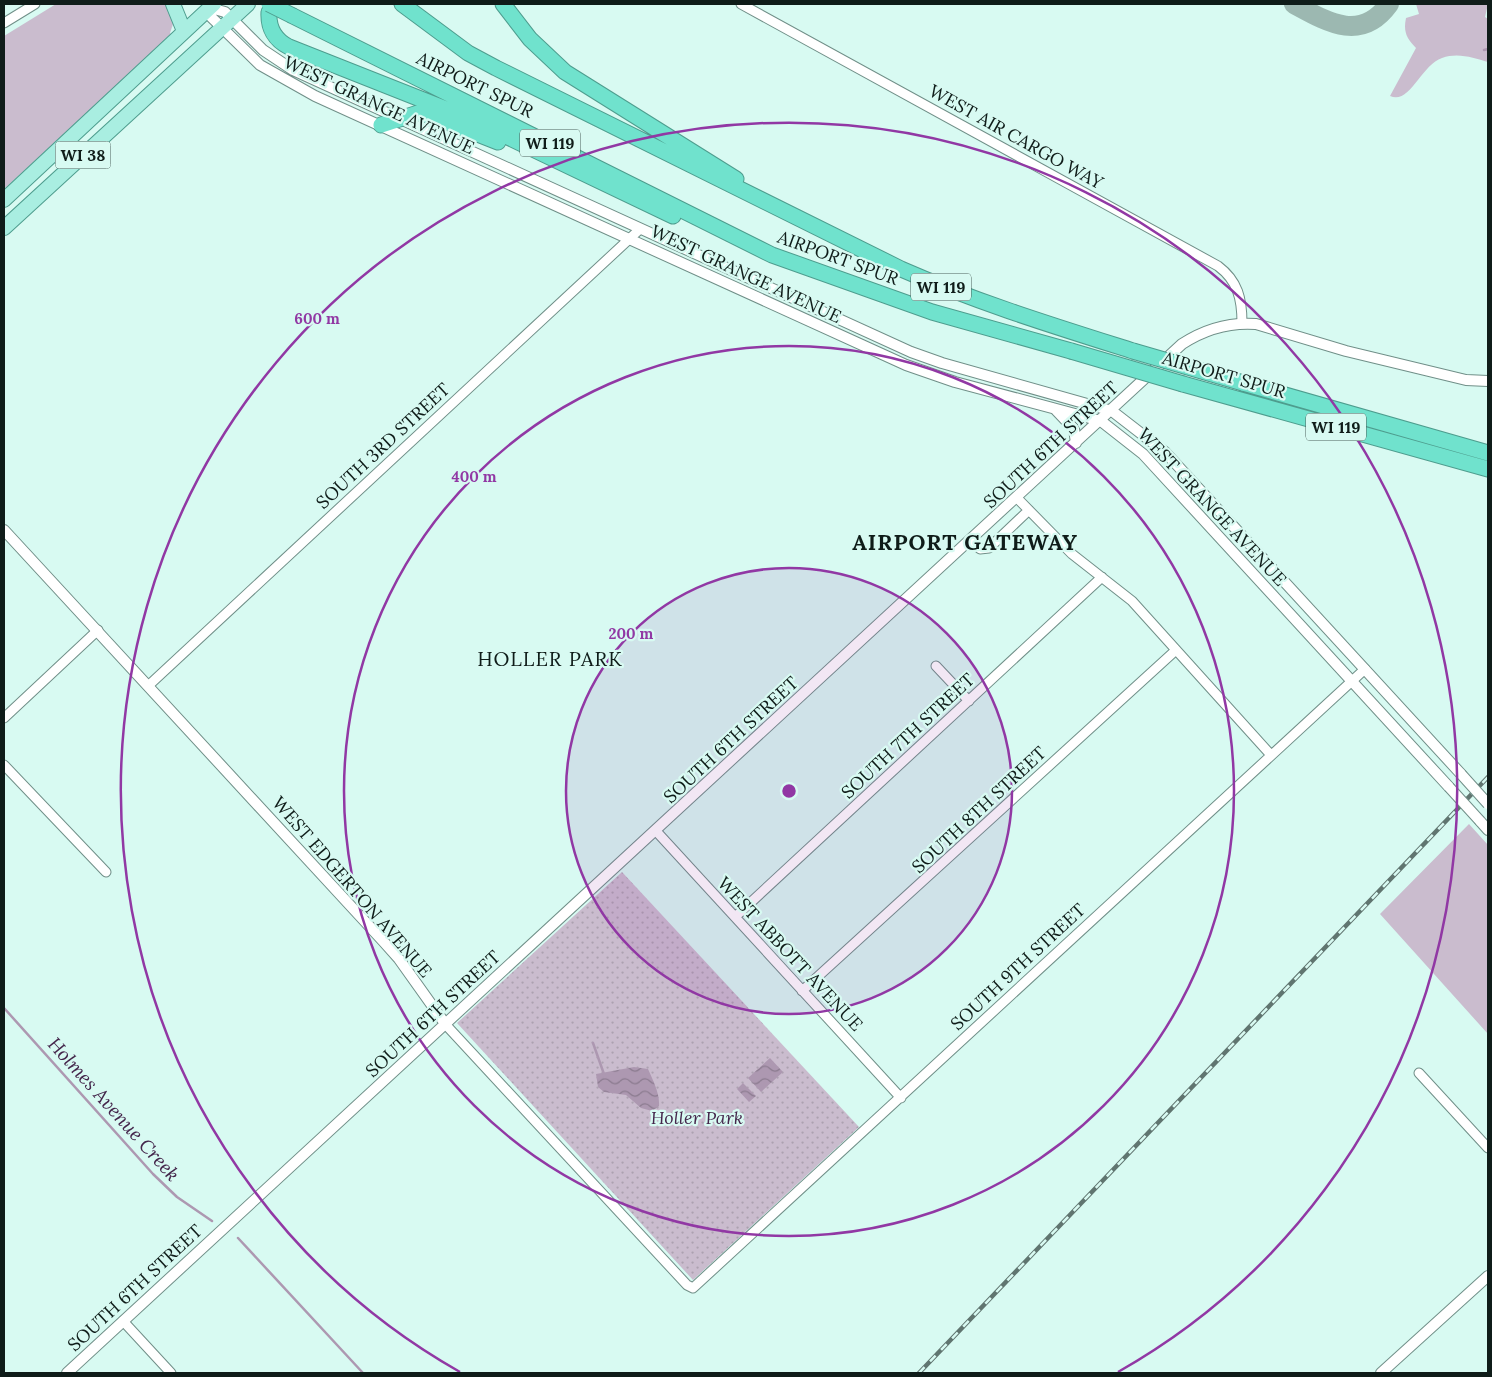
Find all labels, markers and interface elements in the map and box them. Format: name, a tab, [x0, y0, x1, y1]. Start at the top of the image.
street label: AIRPORT SPUR	[412, 46, 538, 123]
street label: WEST GRANGE AVENUE	[280, 50, 478, 159]
street label: WEST AIR CARGO WAY	[925, 79, 1108, 194]
road number: WI 119	[520, 130, 580, 156]
road number: WI 38	[56, 142, 110, 168]
street label: WEST GRANGE AVENUE	[647, 219, 845, 328]
street label: AIRPORT SPUR	[774, 225, 902, 290]
road number: WI 119	[911, 274, 971, 300]
text: 600 m	[294, 309, 340, 328]
street label: AIRPORT SPUR	[1159, 346, 1289, 403]
street label: SOUTH 6TH STREET	[978, 376, 1123, 513]
street label: SOUTH 3RD STREET	[311, 377, 455, 514]
road number: WI 119	[1306, 414, 1366, 441]
street label: WEST GRANGE AVENUE	[1133, 423, 1292, 591]
text: 400 m	[451, 467, 497, 486]
district label: AIRPORT GATEWAY	[852, 528, 1078, 556]
text: 200 m	[609, 624, 654, 643]
district label: HOLLER PARK	[477, 646, 623, 671]
street label: SOUTH 7TH STREET	[836, 668, 979, 803]
street label: SOUTH 6TH STREET	[658, 671, 803, 808]
street label: SOUTH 8TH STREET	[907, 741, 1051, 878]
centre of rings	[780, 782, 798, 800]
street label: WEST EDGERTON AVENUE	[267, 791, 437, 982]
street label: WEST ABBOTT AVENUE	[713, 872, 868, 1036]
street label: SOUTH 9TH STREET	[945, 898, 1090, 1035]
street label: SOUTH 6TH STREET	[360, 945, 505, 1082]
water label: Holmes Avenue Creek	[43, 1032, 185, 1186]
park label: Holler Park	[651, 1106, 743, 1129]
street label: SOUTH 6TH STREET	[62, 1219, 207, 1356]

